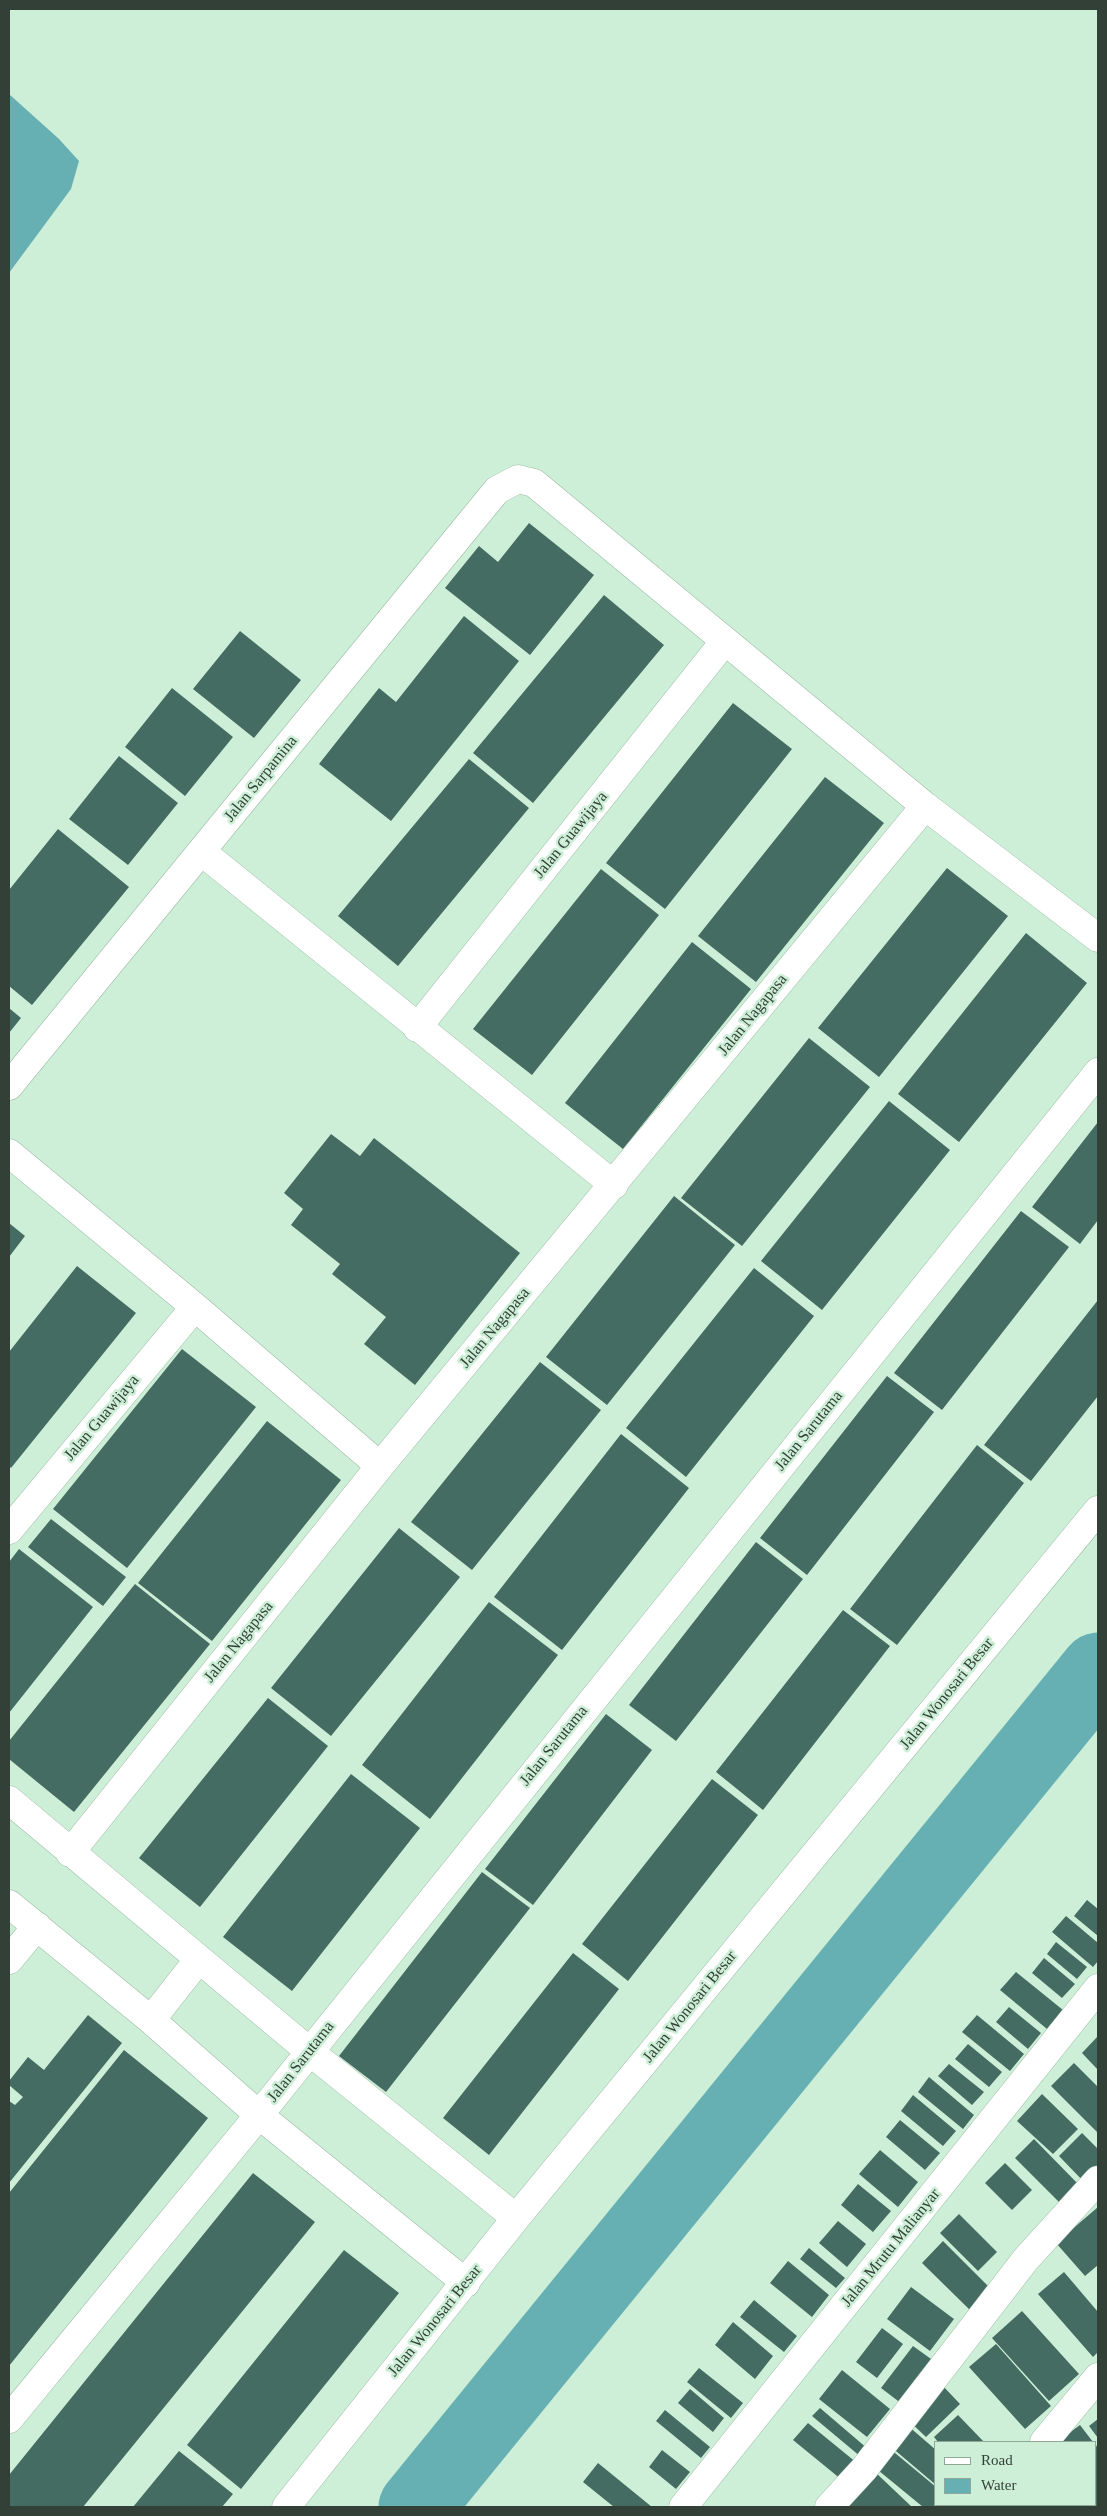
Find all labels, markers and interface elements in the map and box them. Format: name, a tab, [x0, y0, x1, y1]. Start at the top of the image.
street label: Jalan Sarpamina	[220, 732, 302, 826]
street label: Jalan Guawijaya	[530, 788, 612, 882]
street label: Jalan Nagapasa	[714, 970, 792, 1060]
street label: Jalan Nagapasa	[456, 1284, 534, 1372]
street label: Jalan Guawijaya	[61, 1371, 143, 1465]
street label: Jalan Sarutama	[771, 1387, 847, 1475]
street label: Jalan Nagapasa	[200, 1597, 278, 1687]
street label: Jalan Wonosari Besar	[896, 1634, 998, 1754]
street label: Jalan Sarutama	[516, 1702, 592, 1790]
street label: Jalan Wonosari Besar	[639, 1947, 741, 2067]
street label: Jalan Sarutama	[263, 2018, 339, 2106]
street label: Jalan Mrutu Malianyar	[837, 2185, 945, 2311]
street label: Jalan Wonosari Besar	[384, 2261, 486, 2381]
legend	[934, 2441, 1097, 2506]
text: Road	[981, 2452, 1013, 2468]
text: Water	[981, 2477, 1016, 2493]

